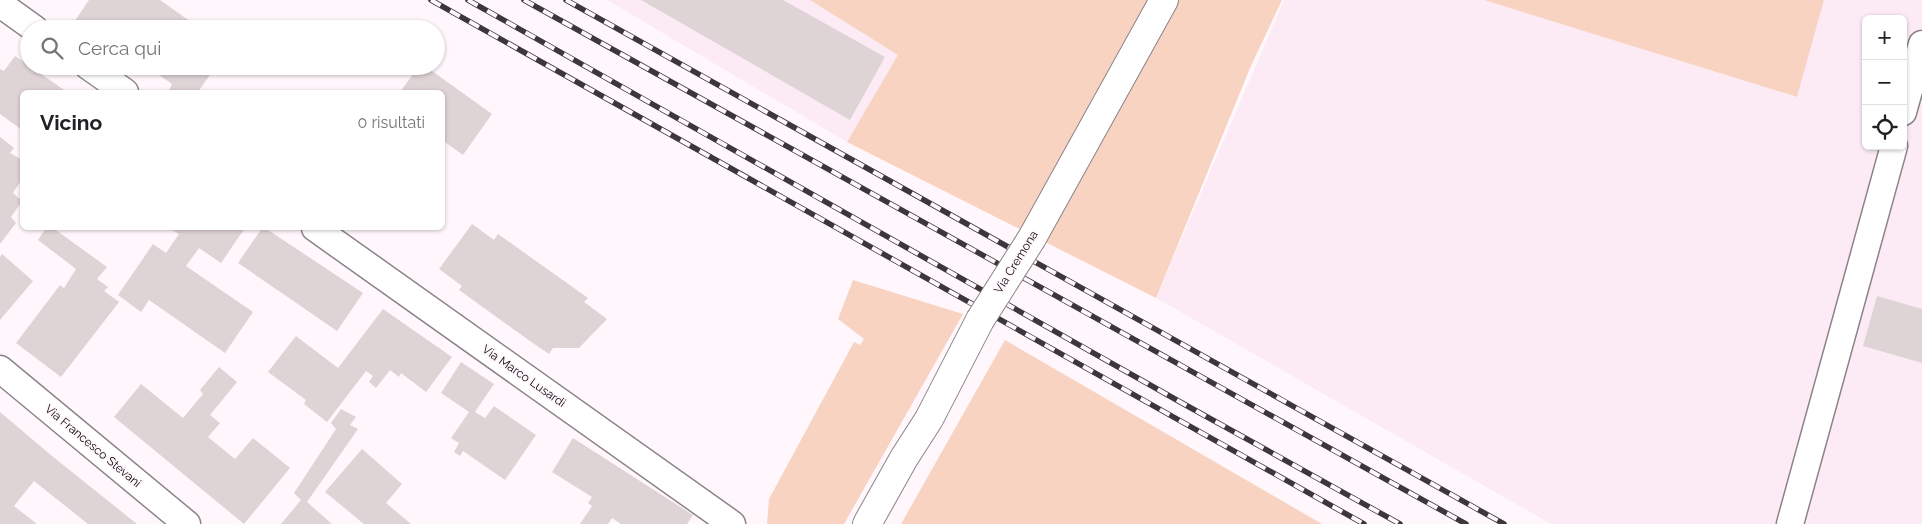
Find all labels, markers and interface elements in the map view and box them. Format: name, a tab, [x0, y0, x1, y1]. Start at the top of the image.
map controls	[1862, 15, 1907, 150]
button: +	[1862, 15, 1907, 60]
search box	[20, 20, 445, 75]
icon: search	[38, 34, 66, 62]
text: Cerca qui	[78, 37, 161, 59]
button: −	[1862, 60, 1907, 105]
button: locate	[1862, 105, 1907, 150]
text: Vicino	[40, 110, 102, 135]
text: 0 risultati	[358, 113, 425, 132]
street label: Via Cremona	[991, 228, 1041, 296]
street label: Via Marco Lusardi	[480, 342, 568, 410]
street label: Via Francesco Stevani	[42, 402, 144, 490]

